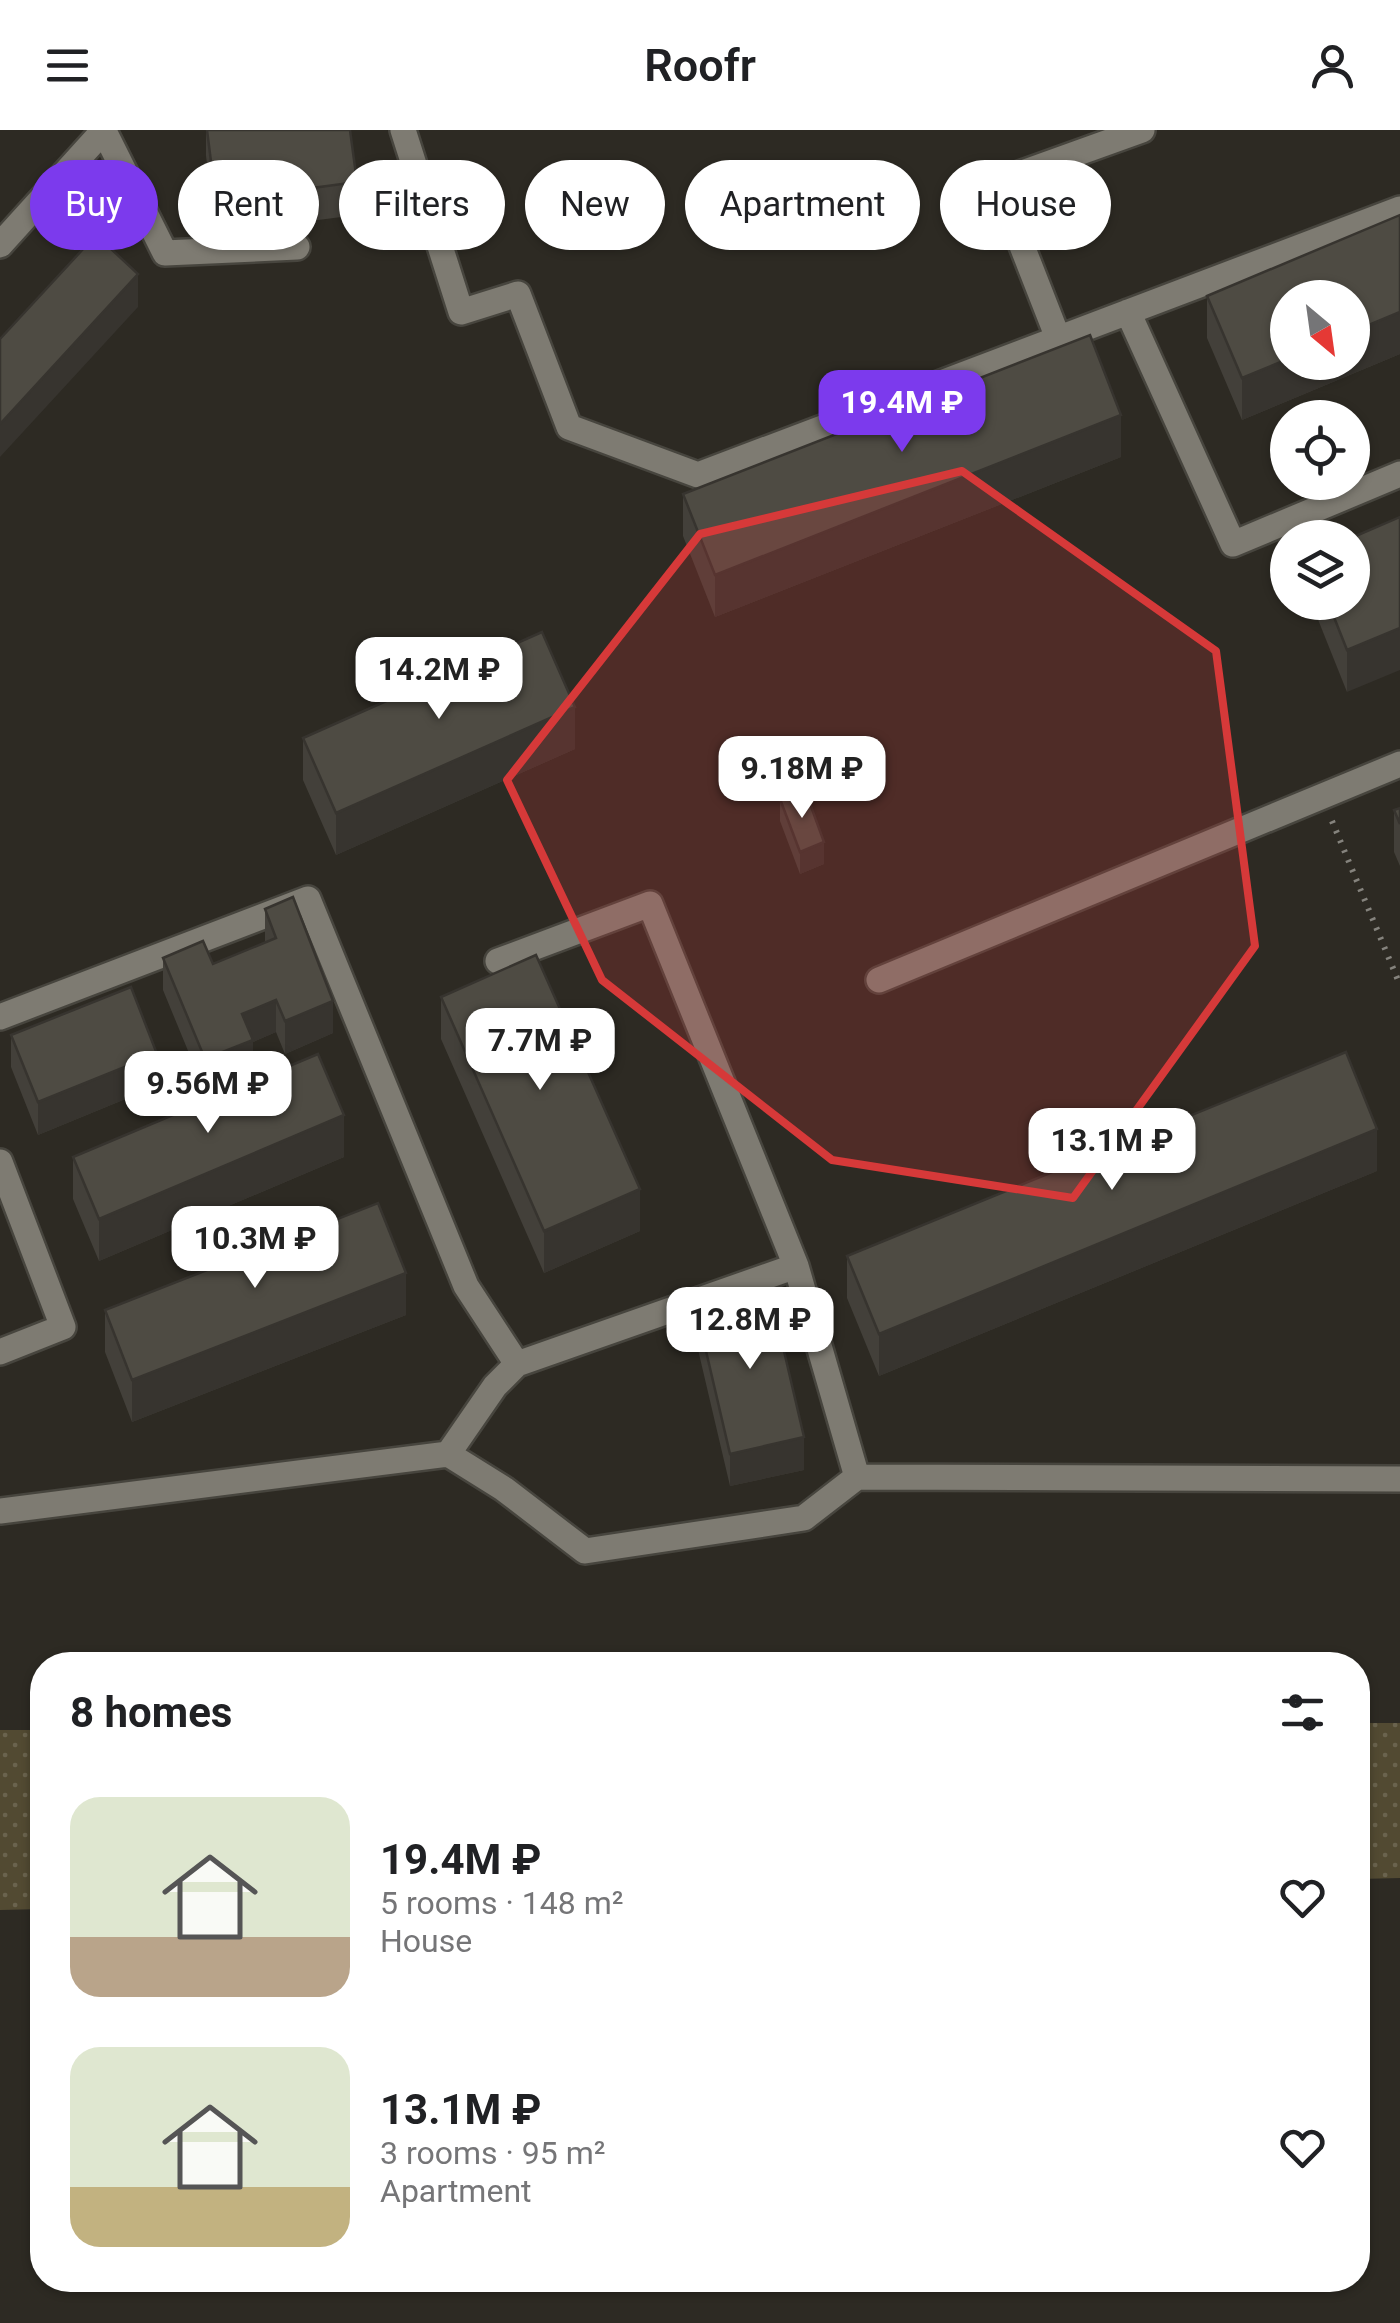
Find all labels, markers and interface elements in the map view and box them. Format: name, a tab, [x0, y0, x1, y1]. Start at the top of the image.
icon: menu	[40, 38, 95, 93]
icon: person	[1305, 38, 1360, 93]
text: Roofr	[644, 39, 756, 92]
chip: Buy	[30, 160, 158, 250]
chip: Rent	[178, 160, 319, 250]
chip: Filters	[339, 160, 505, 250]
chip: New	[525, 160, 665, 250]
chip: Apartment	[685, 160, 920, 250]
chip: House	[940, 160, 1111, 250]
north arrow	[1270, 280, 1370, 380]
map controls	[1270, 280, 1370, 620]
pin: 19.4M ₽	[810, 370, 994, 455]
text: 19.4M ₽	[841, 383, 963, 421]
button: locate	[1270, 400, 1370, 500]
button: layers	[1270, 520, 1370, 620]
pin: 14.2M ₽	[347, 637, 531, 722]
text: 14.2M ₽	[378, 650, 500, 688]
pin: 9.18M ₽	[710, 736, 894, 821]
text: 9.18M ₽	[741, 749, 863, 787]
pin: 7.7M ₽	[459, 1008, 621, 1093]
text: 7.7M ₽	[488, 1021, 592, 1059]
pin: 9.56M ₽	[116, 1051, 300, 1136]
text: 9.56M ₽	[147, 1064, 269, 1102]
pin: 13.1M ₽	[1020, 1108, 1204, 1193]
text: 13.1M ₽	[1051, 1121, 1173, 1159]
pin: 10.3M ₽	[163, 1206, 347, 1291]
text: 10.3M ₽	[194, 1219, 316, 1257]
pin: 12.8M ₽	[658, 1287, 842, 1372]
text: 12.8M ₽	[689, 1300, 811, 1338]
icon: filters	[1275, 1685, 1330, 1740]
text: 8 homes	[70, 1688, 232, 1737]
text: 19.4M ₽	[380, 1835, 541, 1884]
icon: home	[150, 1837, 270, 1957]
icon: heart	[1275, 1870, 1330, 1925]
text: 5 rooms · 148 m²	[380, 1884, 623, 1922]
text: House	[380, 1922, 472, 1960]
text: 13.1M ₽	[380, 2085, 541, 2134]
icon: home	[150, 2087, 270, 2207]
icon: heart	[1275, 2120, 1330, 2175]
text: 3 rooms · 95 m²	[380, 2134, 605, 2172]
text: Apartment	[380, 2172, 532, 2210]

